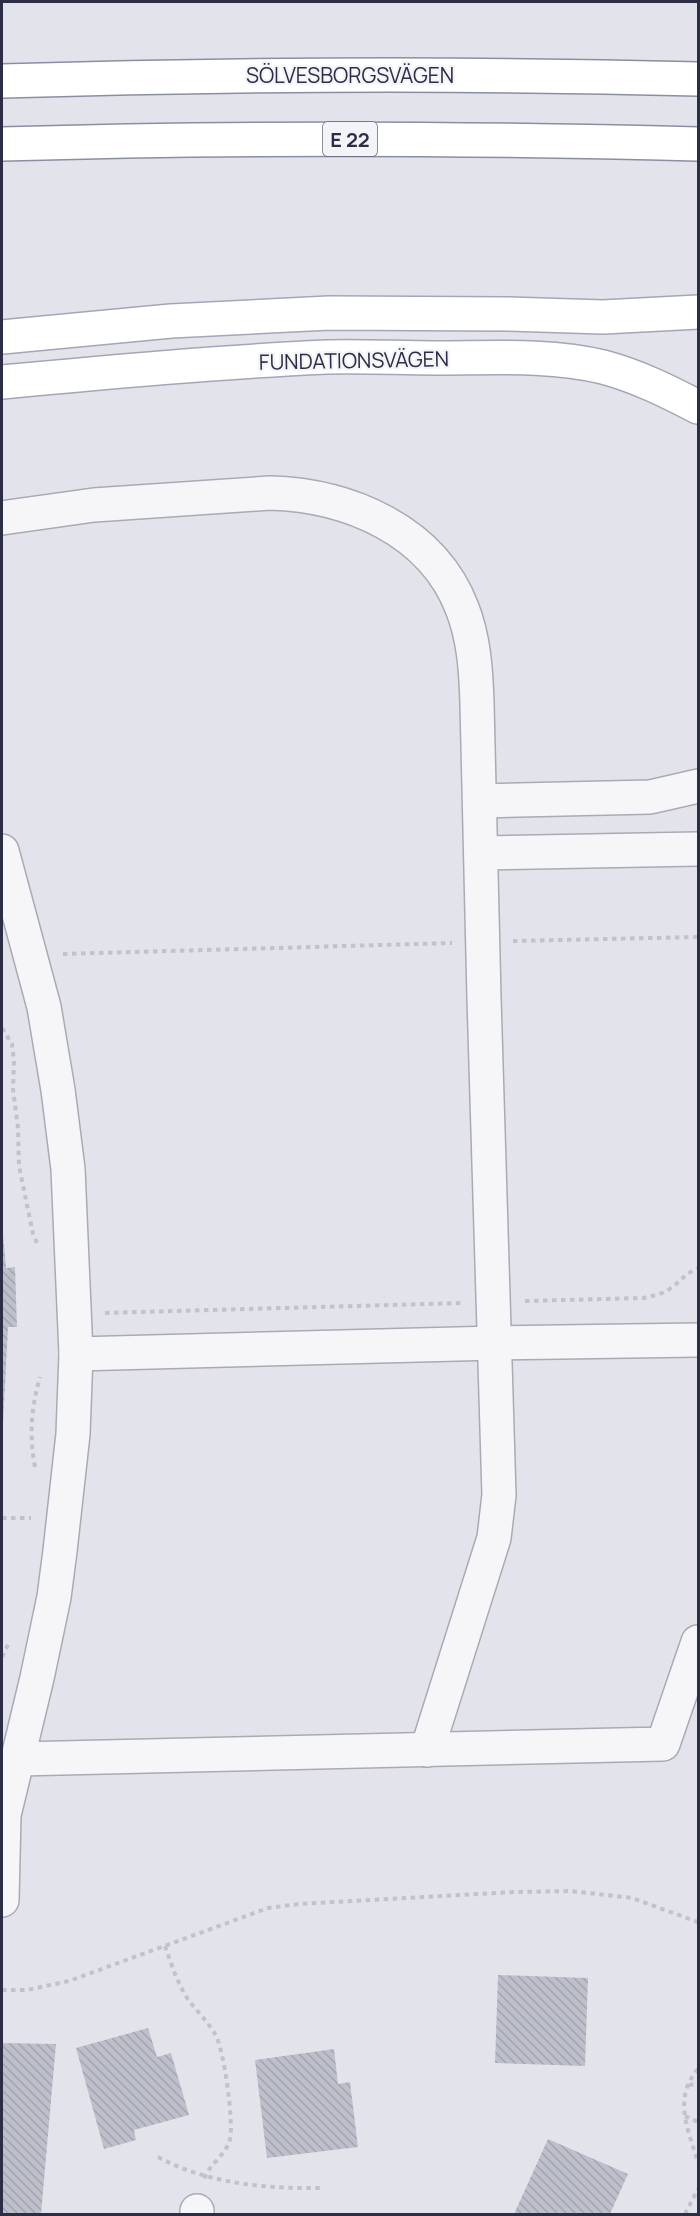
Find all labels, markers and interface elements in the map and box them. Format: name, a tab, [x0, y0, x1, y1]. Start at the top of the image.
street label: SÖLVESBORGSVÄGEN	[246, 61, 454, 89]
road number: E 22	[323, 122, 377, 156]
street label: FUNDATIONSVÄGEN	[259, 344, 449, 376]

